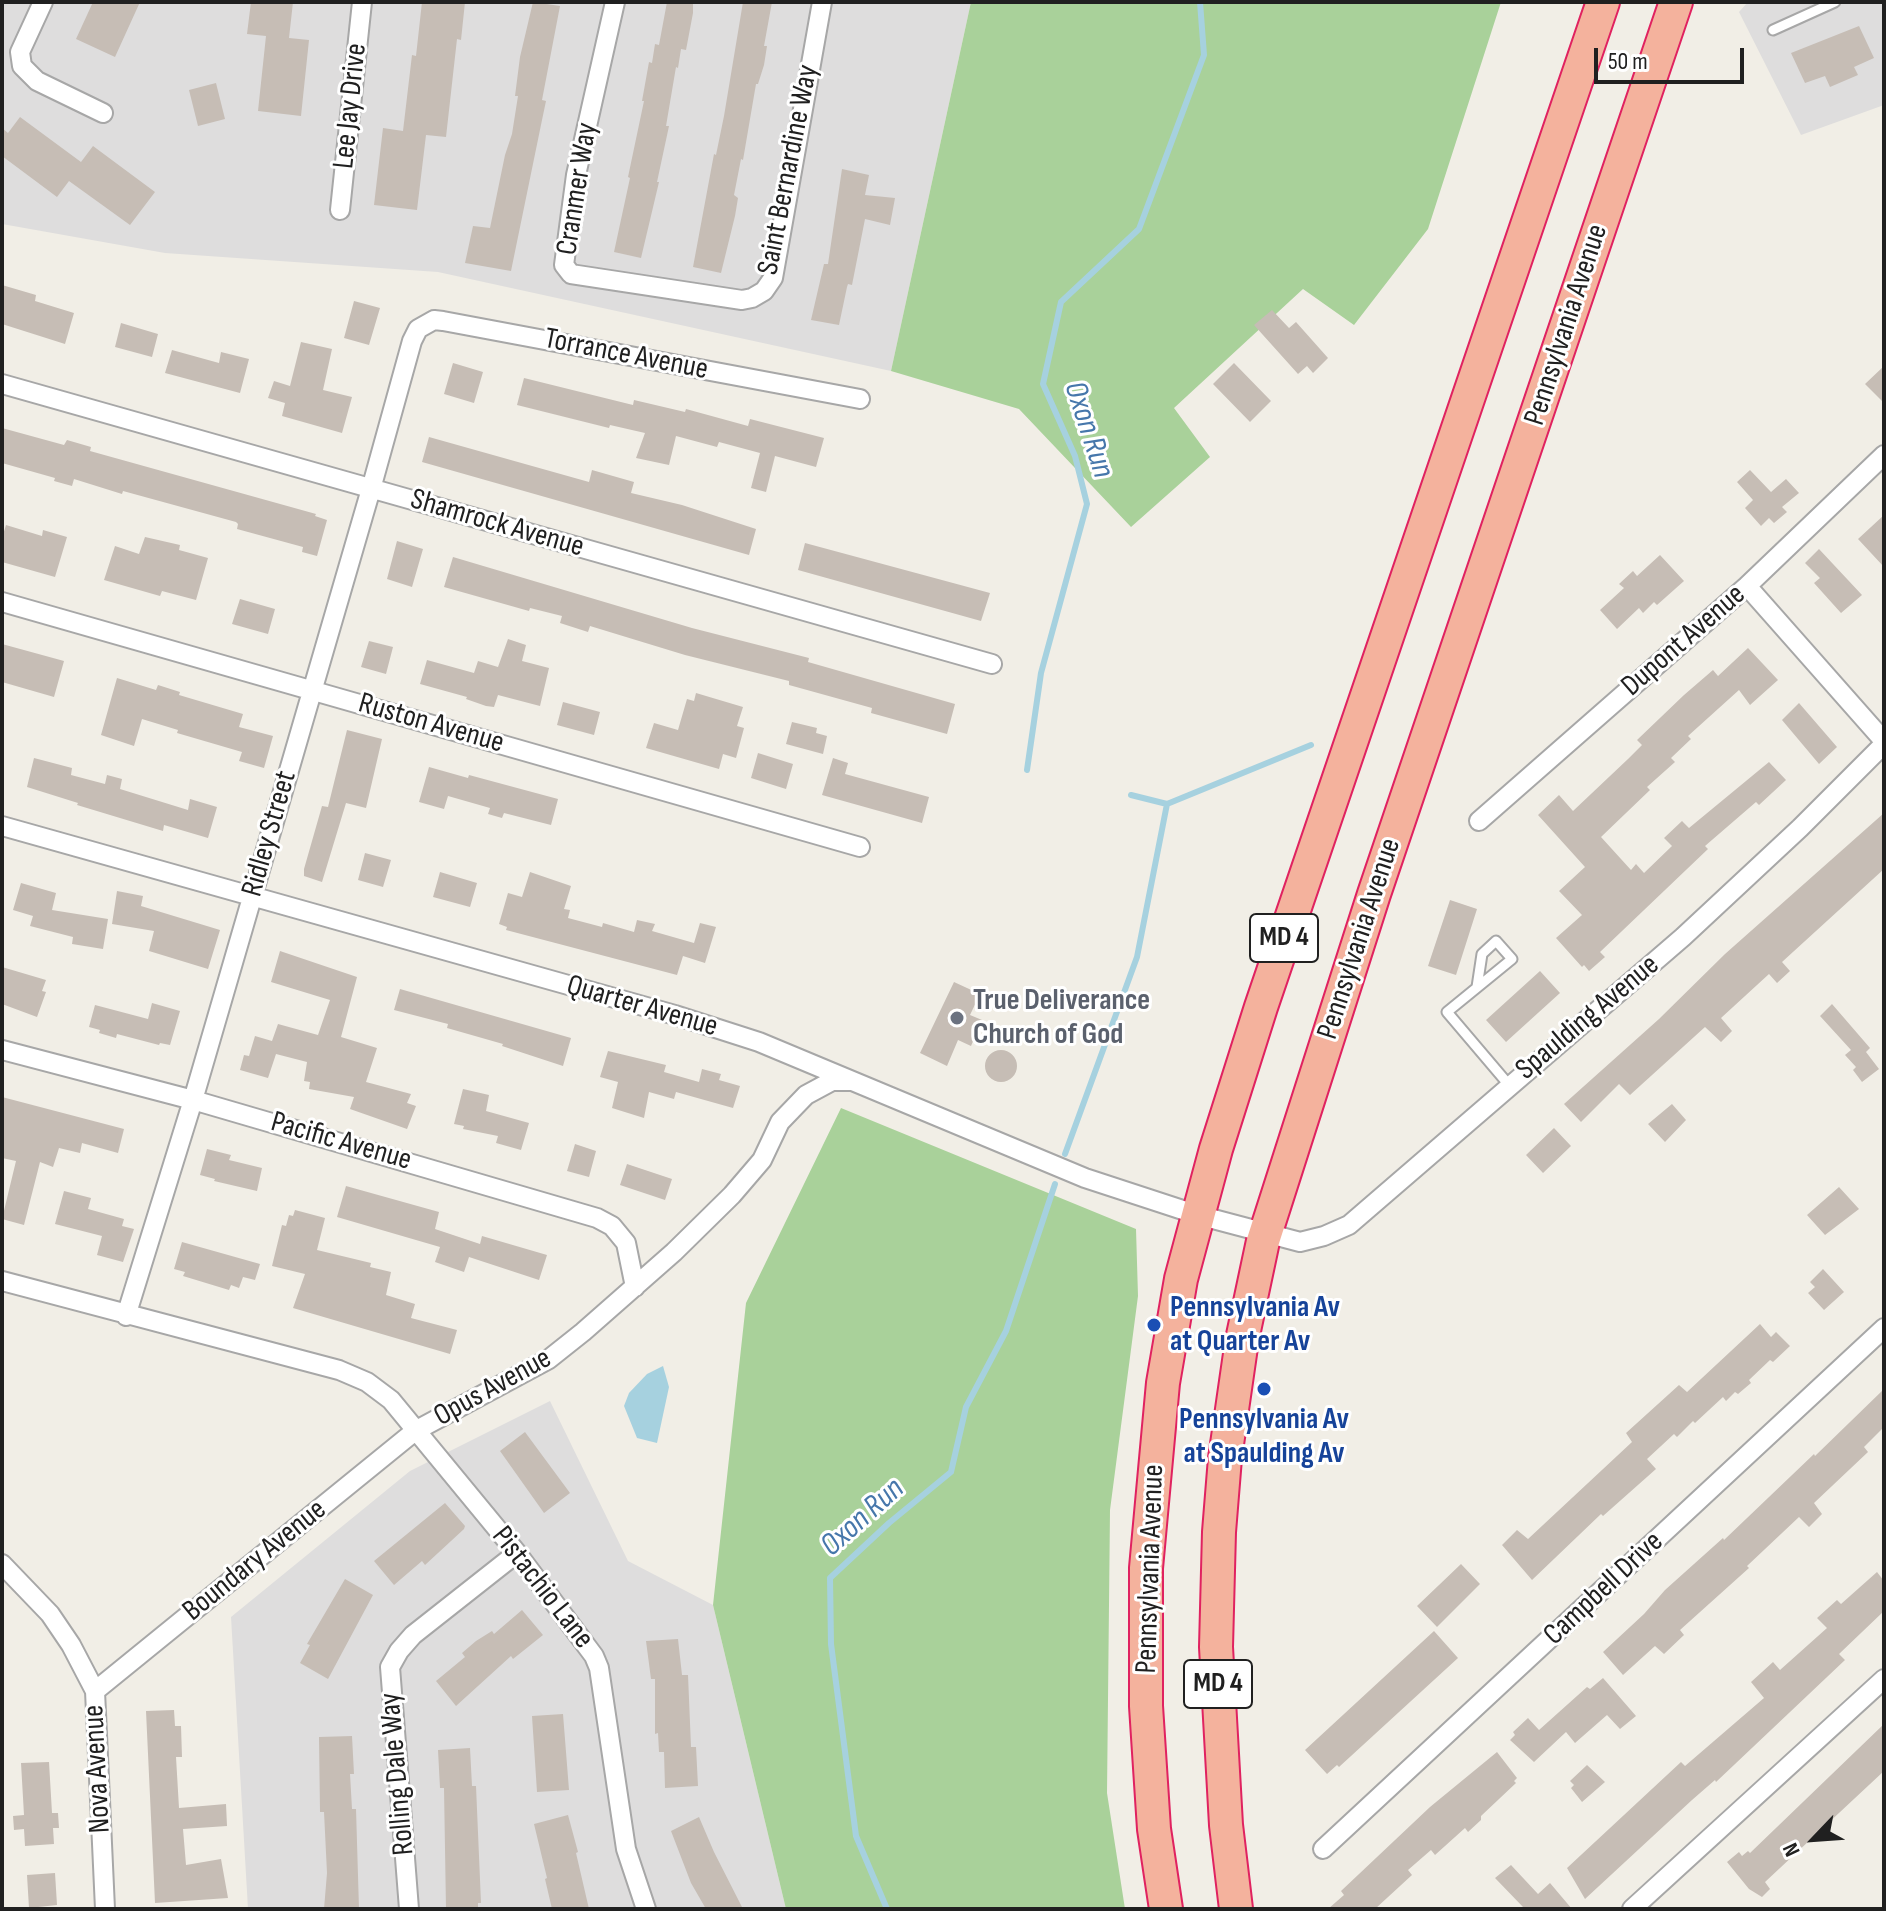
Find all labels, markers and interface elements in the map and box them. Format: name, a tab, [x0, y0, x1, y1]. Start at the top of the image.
scale bar	[1598, 32, 1748, 82]
street label: Lee Jay Drive	[327, 42, 375, 170]
text: 50 m	[1608, 47, 1648, 76]
street label: Saint Bernardine Way	[751, 62, 827, 278]
street label: Cranmer Way	[550, 120, 606, 258]
street label: Pennsylvania Avenue	[1518, 220, 1616, 430]
street label: Torrance Avenue	[541, 322, 711, 388]
water label: Oxon Run	[1054, 377, 1122, 483]
street label: Shamrock Avenue	[406, 482, 588, 566]
street label: Dupont Avenue	[1615, 577, 1753, 705]
street label: Ruston Avenue	[354, 686, 508, 762]
street label: Ridley Street	[235, 767, 305, 901]
street label: Pennsylvania Avenue	[1311, 834, 1409, 1044]
road number: MD 4	[1250, 914, 1318, 962]
street label: Spaulding Avenue	[1509, 948, 1667, 1088]
street label: Quarter Avenue	[562, 968, 722, 1046]
place label: True Deliverance Church of God	[973, 983, 1150, 1054]
marker: True Deliverance Church of God	[948, 1009, 966, 1027]
street label: Pacific Avenue	[267, 1105, 415, 1179]
place label: Pennsylvania Av at Quarter Av	[1170, 1290, 1340, 1360]
marker: Pennsylvania Av at Quarter Av	[1145, 1316, 1163, 1334]
street label: Opus Avenue	[428, 1341, 558, 1435]
marker: Pennsylvania Av at Spaulding Av	[1255, 1380, 1273, 1398]
place label: Pennsylvania Av at Spaulding Av	[1179, 1402, 1349, 1472]
street label: Pennsylvania Avenue	[1129, 1464, 1173, 1674]
water label: Oxon Run	[813, 1471, 913, 1565]
street label: Boundary Avenue	[176, 1492, 334, 1630]
street label: Pistachio Lane	[483, 1520, 601, 1656]
street label: Campbell Drive	[1537, 1525, 1671, 1653]
road number: MD 4	[1184, 1660, 1252, 1708]
street label: Rolling Dale Way	[373, 1691, 423, 1857]
street label: Nova Avenue	[77, 1704, 119, 1834]
north arrow	[1774, 1799, 1854, 1879]
text: N	[1777, 1838, 1807, 1860]

